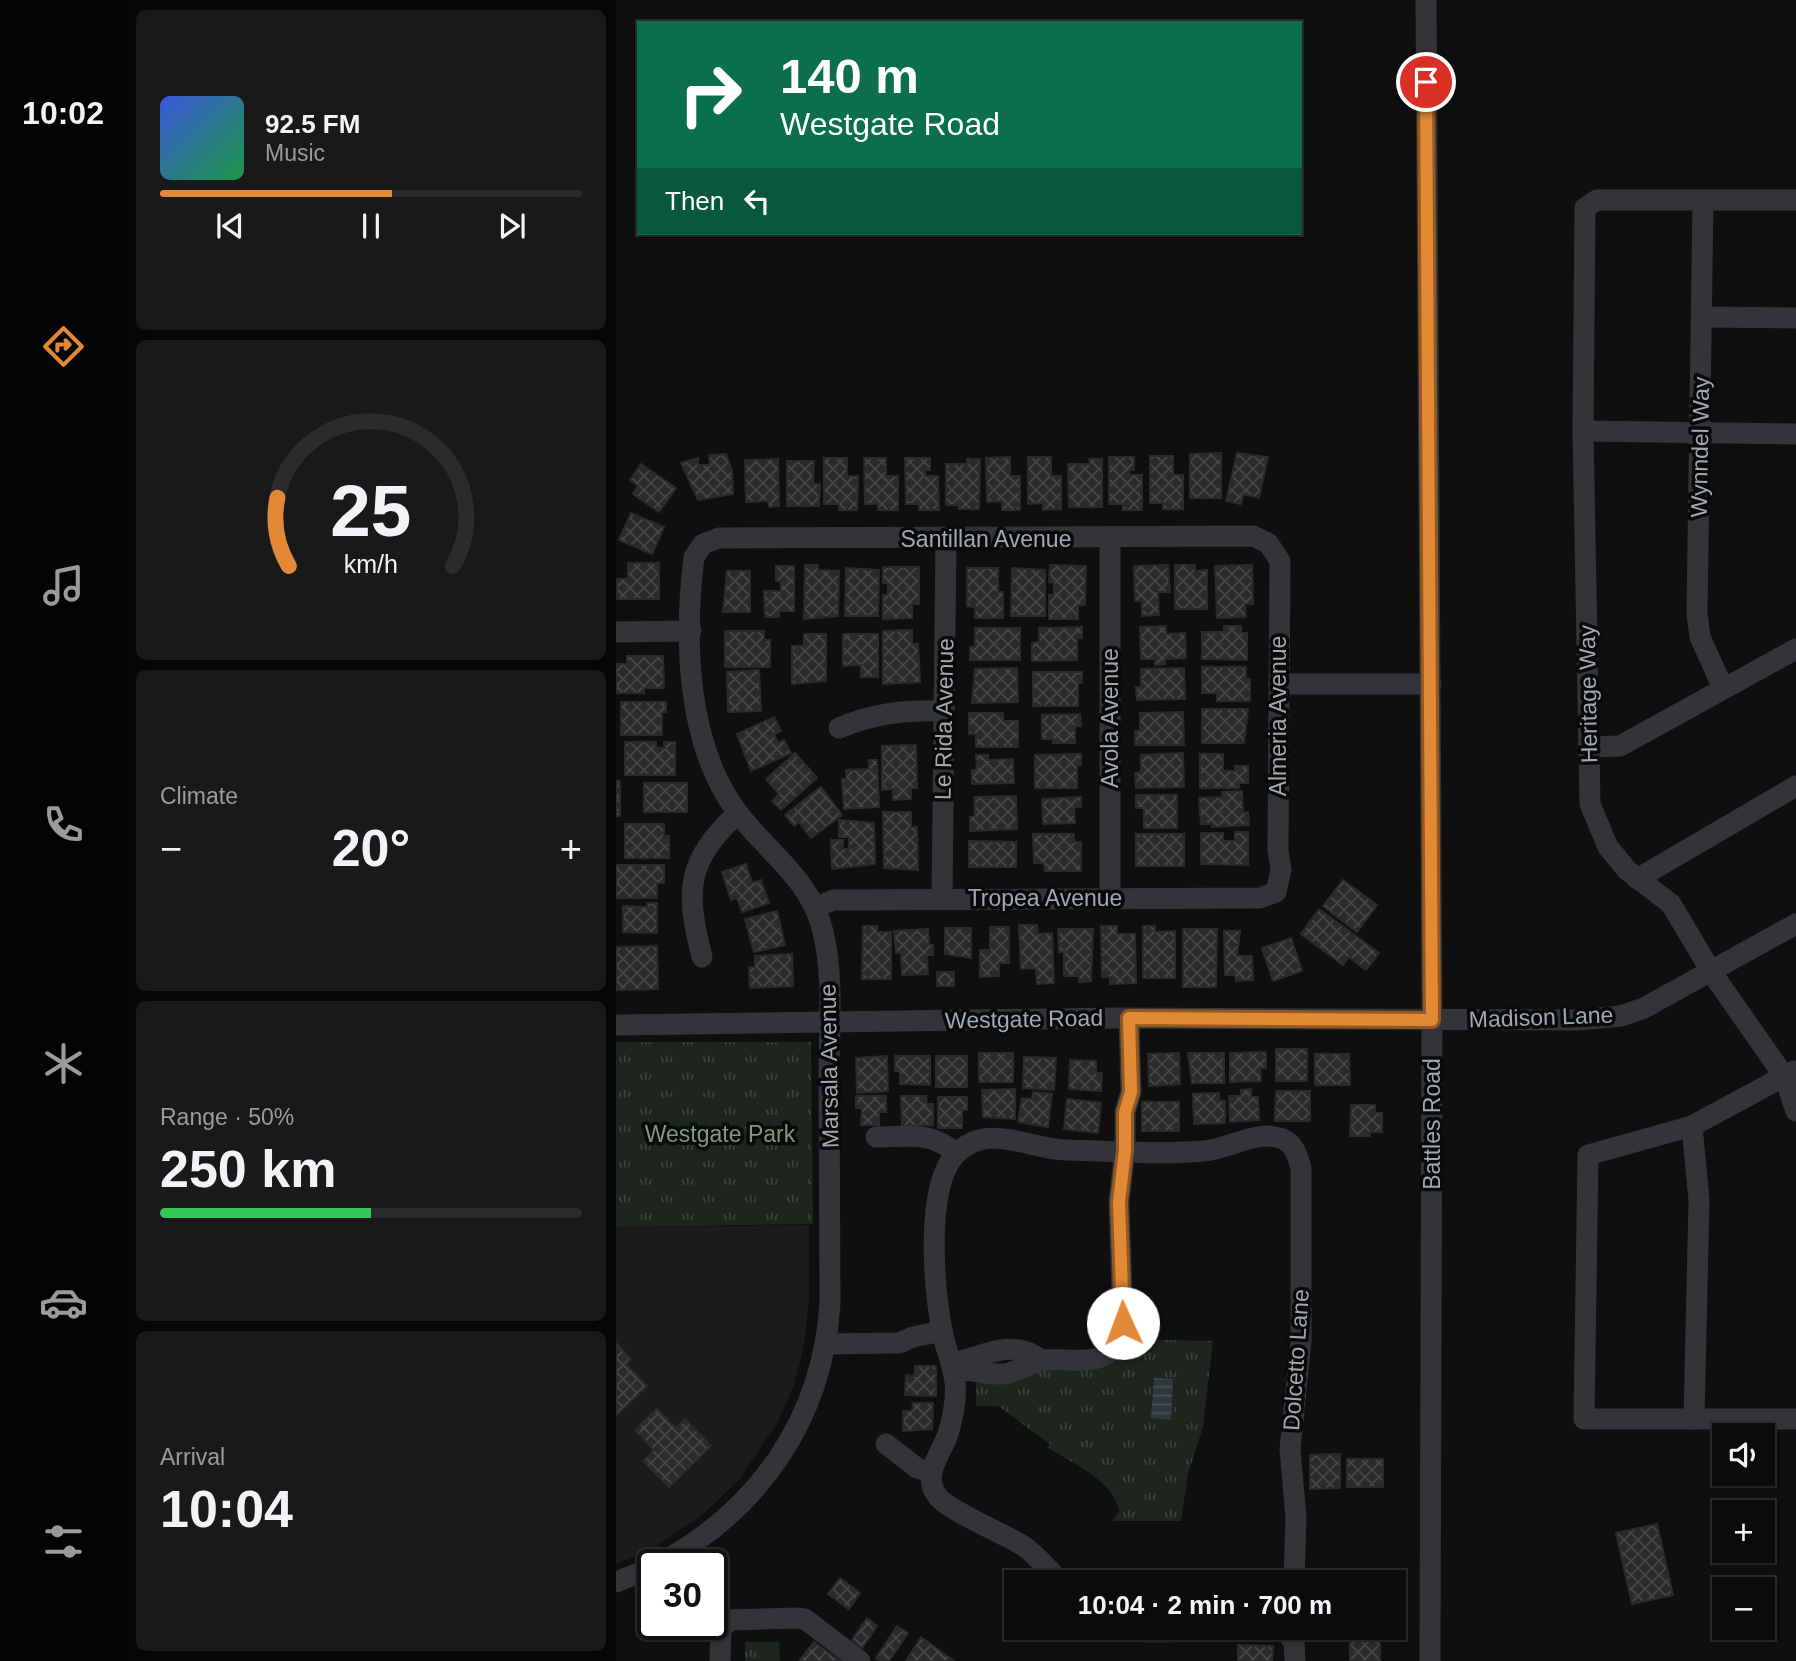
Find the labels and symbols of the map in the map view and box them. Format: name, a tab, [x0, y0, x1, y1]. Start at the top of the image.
pin	[1396, 52, 1456, 112]
street label: Wynndel Way	[1686, 376, 1714, 518]
street label: Santillan Avenue	[901, 526, 1071, 552]
street label: Heritage Way	[1574, 624, 1602, 763]
street label: Almeria Avenue	[1265, 636, 1291, 796]
street label: Le Rida Avenue	[930, 638, 958, 800]
street label: Avola Avenue	[1097, 648, 1123, 788]
street label: Tropea Avenue	[968, 885, 1122, 911]
street label: Marsala Avenue	[815, 984, 843, 1148]
street label: Madison Lane	[1468, 1001, 1614, 1033]
street label: Westgate Road	[945, 1005, 1103, 1033]
street label: Battles Road	[1419, 1058, 1445, 1190]
park label: Westgate Park	[645, 1121, 796, 1147]
position arrow	[1086, 1286, 1160, 1360]
street label: Dolcetto Lane	[1278, 1288, 1314, 1432]
speed limit sign: 30	[637, 1549, 728, 1640]

